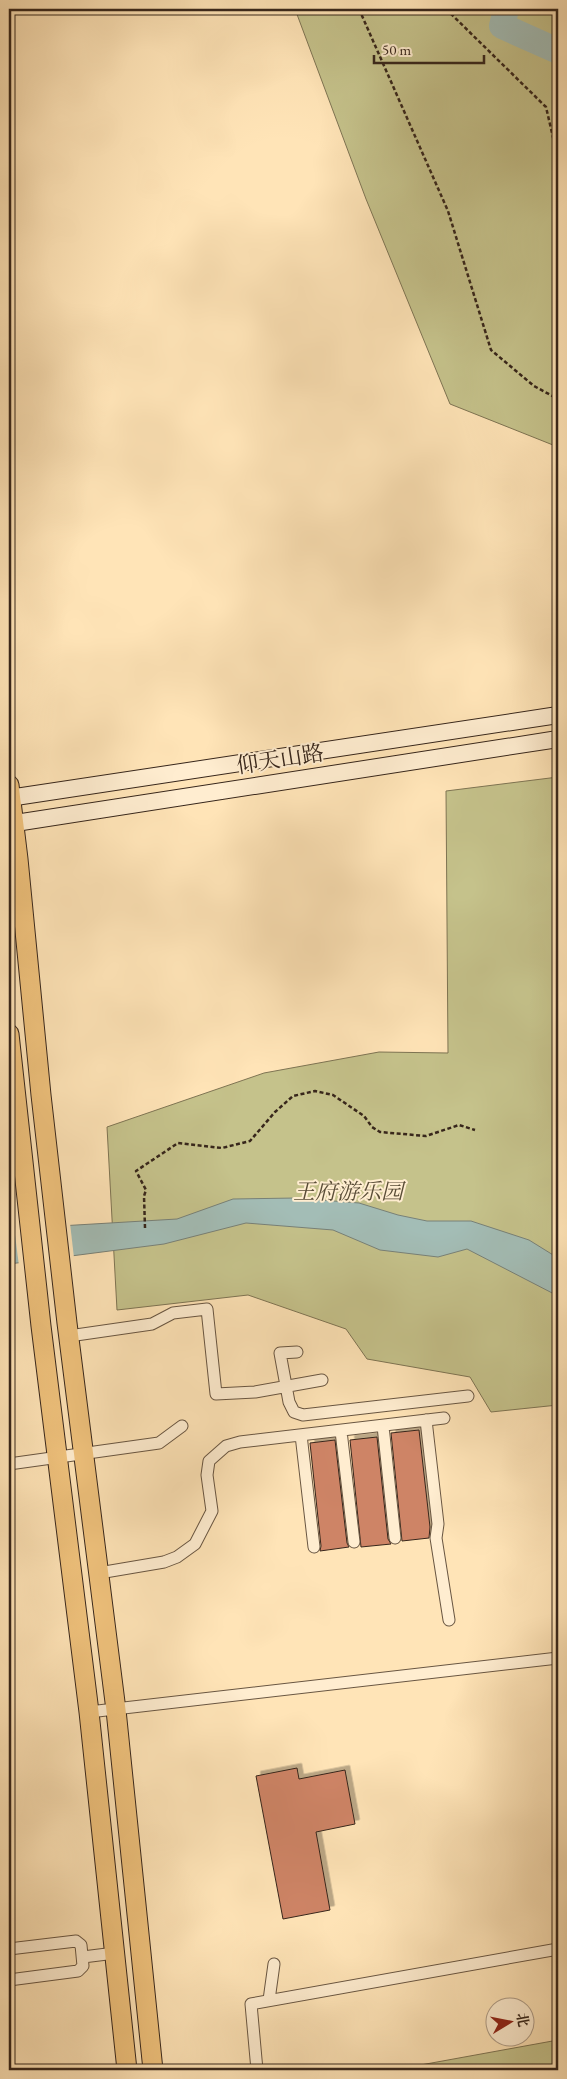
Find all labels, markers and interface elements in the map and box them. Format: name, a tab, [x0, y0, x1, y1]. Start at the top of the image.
scale bar	[374, 32, 484, 64]
text: 50 m	[382, 40, 411, 59]
street label: 仰天山路	[234, 738, 326, 780]
park label: 王府游乐园	[293, 1177, 406, 1206]
north arrow	[484, 1996, 534, 2046]
text: 北	[513, 2011, 533, 2028]

